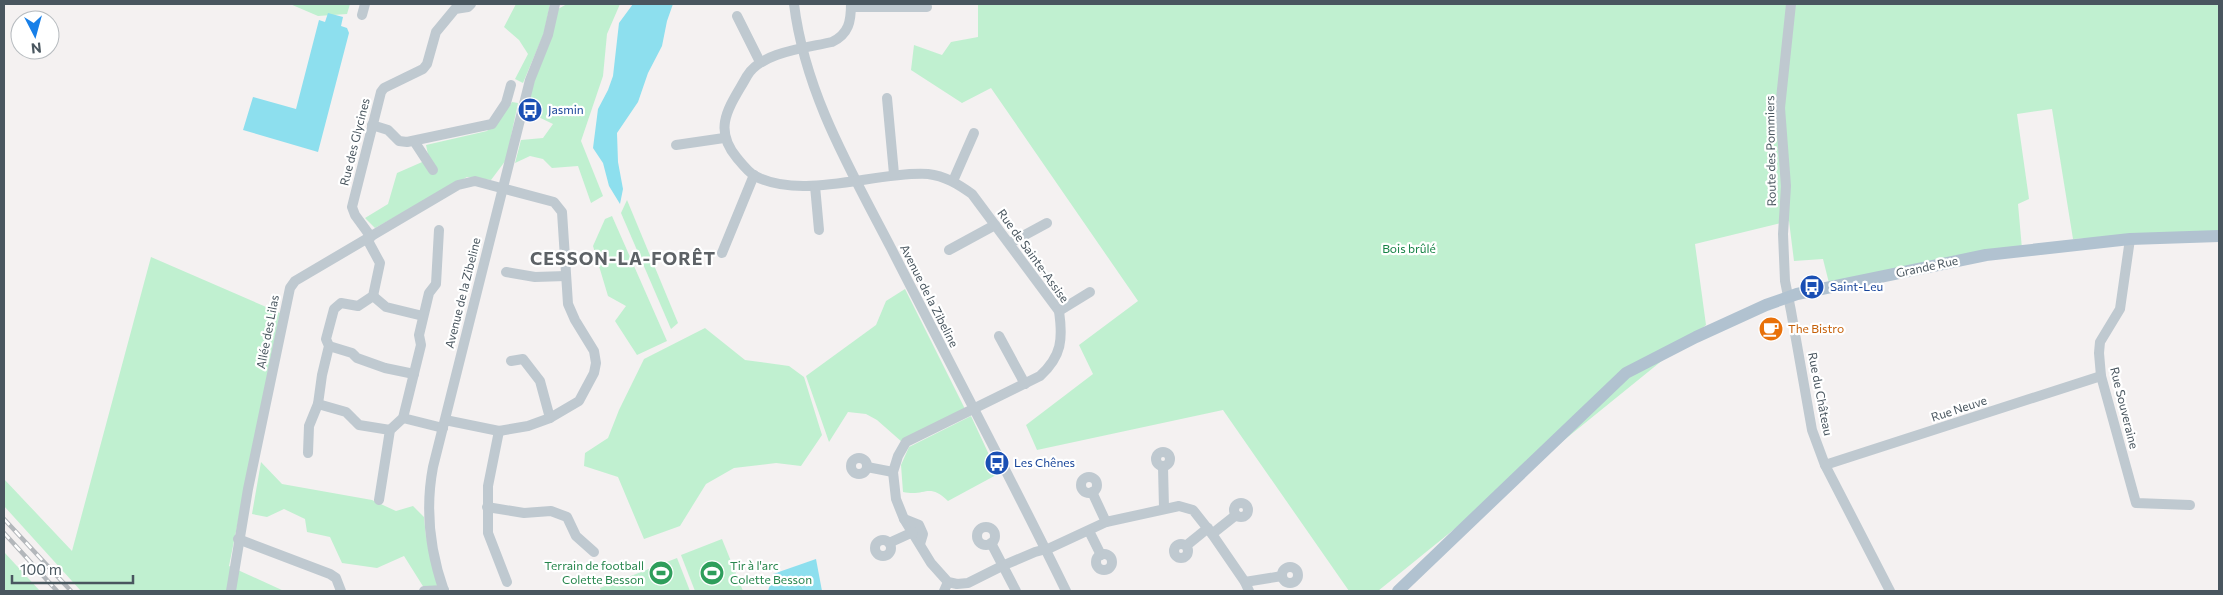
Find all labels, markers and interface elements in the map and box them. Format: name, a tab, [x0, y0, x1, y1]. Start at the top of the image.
north arrow	[10, 10, 60, 60]
text: N	[30, 39, 43, 57]
street label: Route des Pommiers	[1762, 95, 1778, 207]
street label: Rue des Glycines	[336, 96, 372, 187]
bus stop icon: Jasmin	[517, 97, 543, 123]
place label: Jasmin	[548, 102, 584, 117]
street label: Rue de Sainte-Assise	[995, 206, 1072, 305]
street label: Avenue de la Zibeline	[442, 236, 483, 349]
park label: Bois brûlé	[1382, 241, 1436, 255]
street label: Avenue de la Zibeline	[898, 242, 962, 349]
district label: CESSON-LA-FORÊT	[530, 247, 716, 269]
street label: Grande Rue	[1894, 253, 1959, 279]
bus stop icon: Saint-Leu	[1799, 274, 1825, 300]
place label: Saint-Leu	[1830, 279, 1883, 293]
street label: Allée des Lilas	[253, 294, 281, 370]
cafe icon: The Bistro	[1758, 316, 1784, 342]
place label: The Bistro	[1788, 321, 1844, 335]
street label: Rue du Château	[1806, 351, 1836, 437]
street label: Rue Souveraine	[2108, 365, 2142, 450]
street label: Rue Neuve	[1929, 392, 1988, 424]
bus stop icon: Les Chênes	[984, 450, 1010, 476]
place label: Les Chênes	[1014, 455, 1075, 469]
scale bar	[12, 552, 134, 584]
place label: Terrain de football Colette Besson	[544, 558, 644, 586]
place label: Tir à l'arc Colette Besson	[730, 558, 812, 586]
text: 100 m	[20, 560, 62, 578]
sports icon: Terrain de football Colette Besson	[648, 560, 674, 586]
sports icon: Tir à l'arc Colette Besson	[699, 560, 725, 586]

